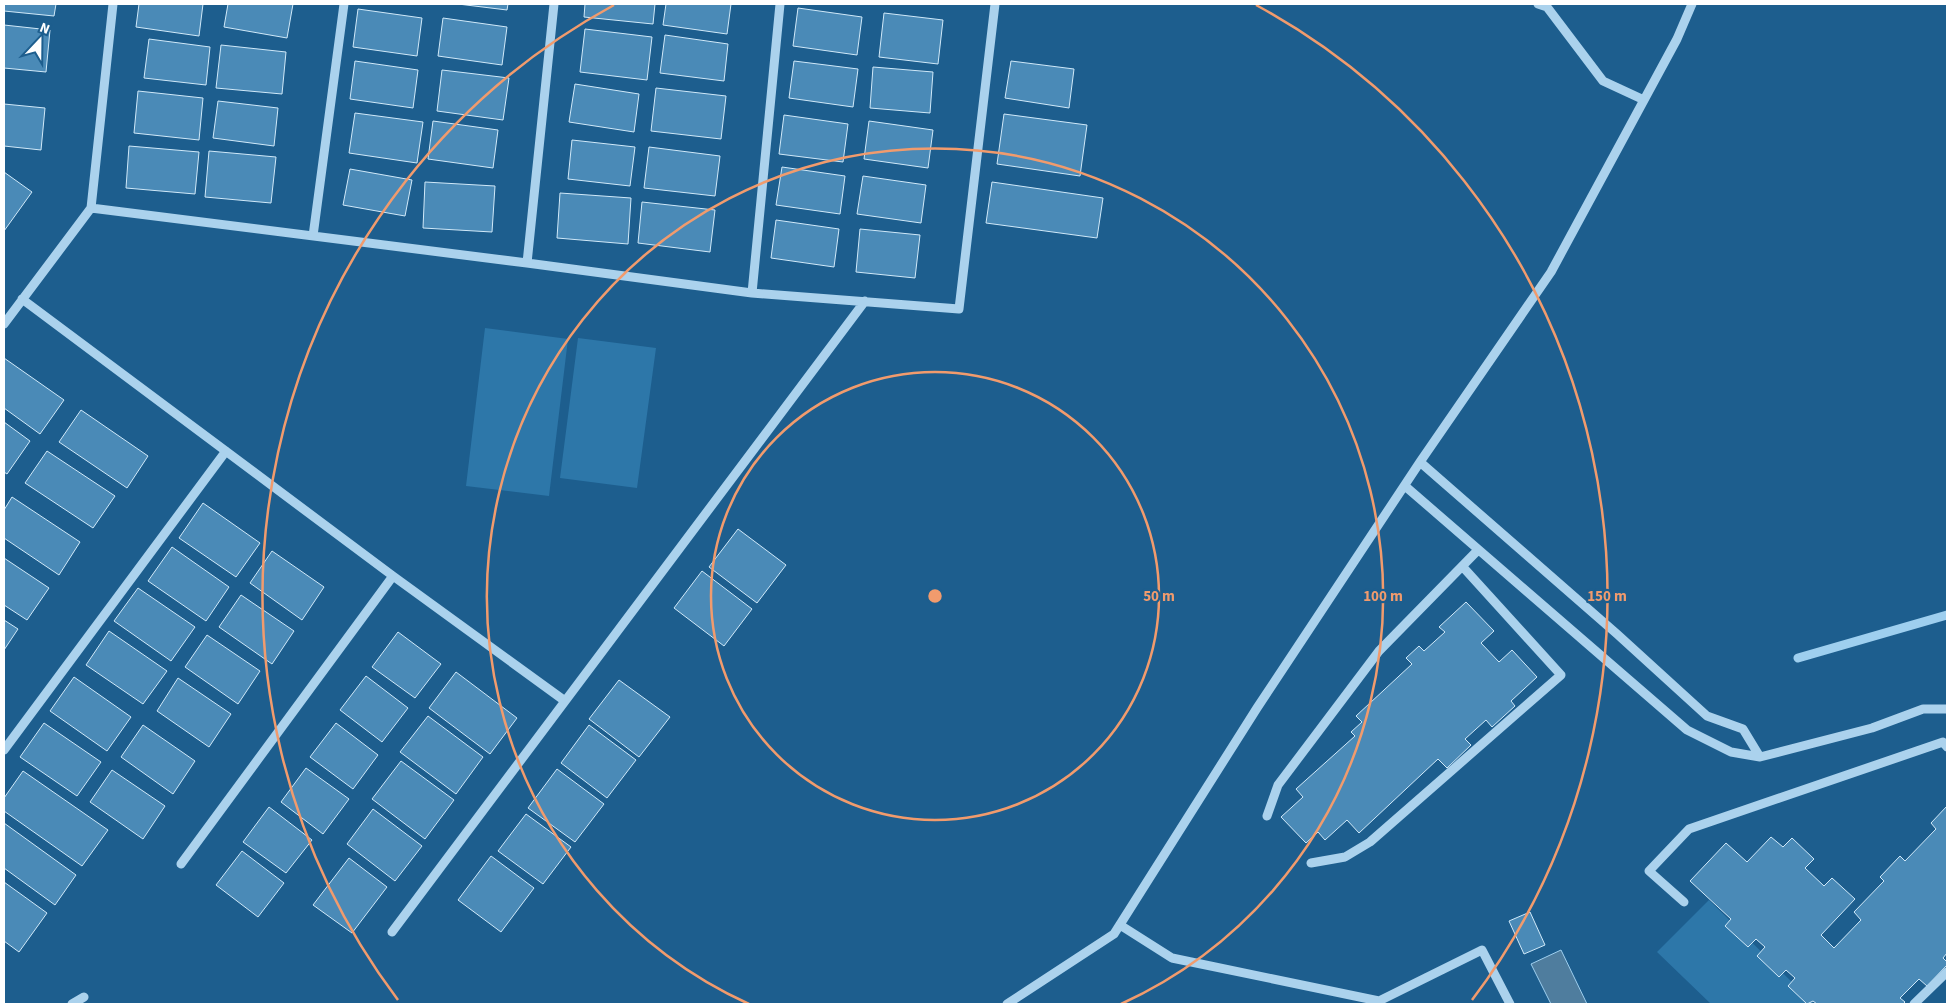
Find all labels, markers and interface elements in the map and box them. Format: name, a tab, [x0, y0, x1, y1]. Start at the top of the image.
north arrow	[15, 15, 65, 65]
text: N	[36, 18, 53, 40]
text: 50 m	[1143, 586, 1175, 607]
text: 100 m	[1363, 586, 1403, 607]
text: 150 m	[1587, 586, 1627, 607]
centre of rings	[926, 587, 944, 605]

